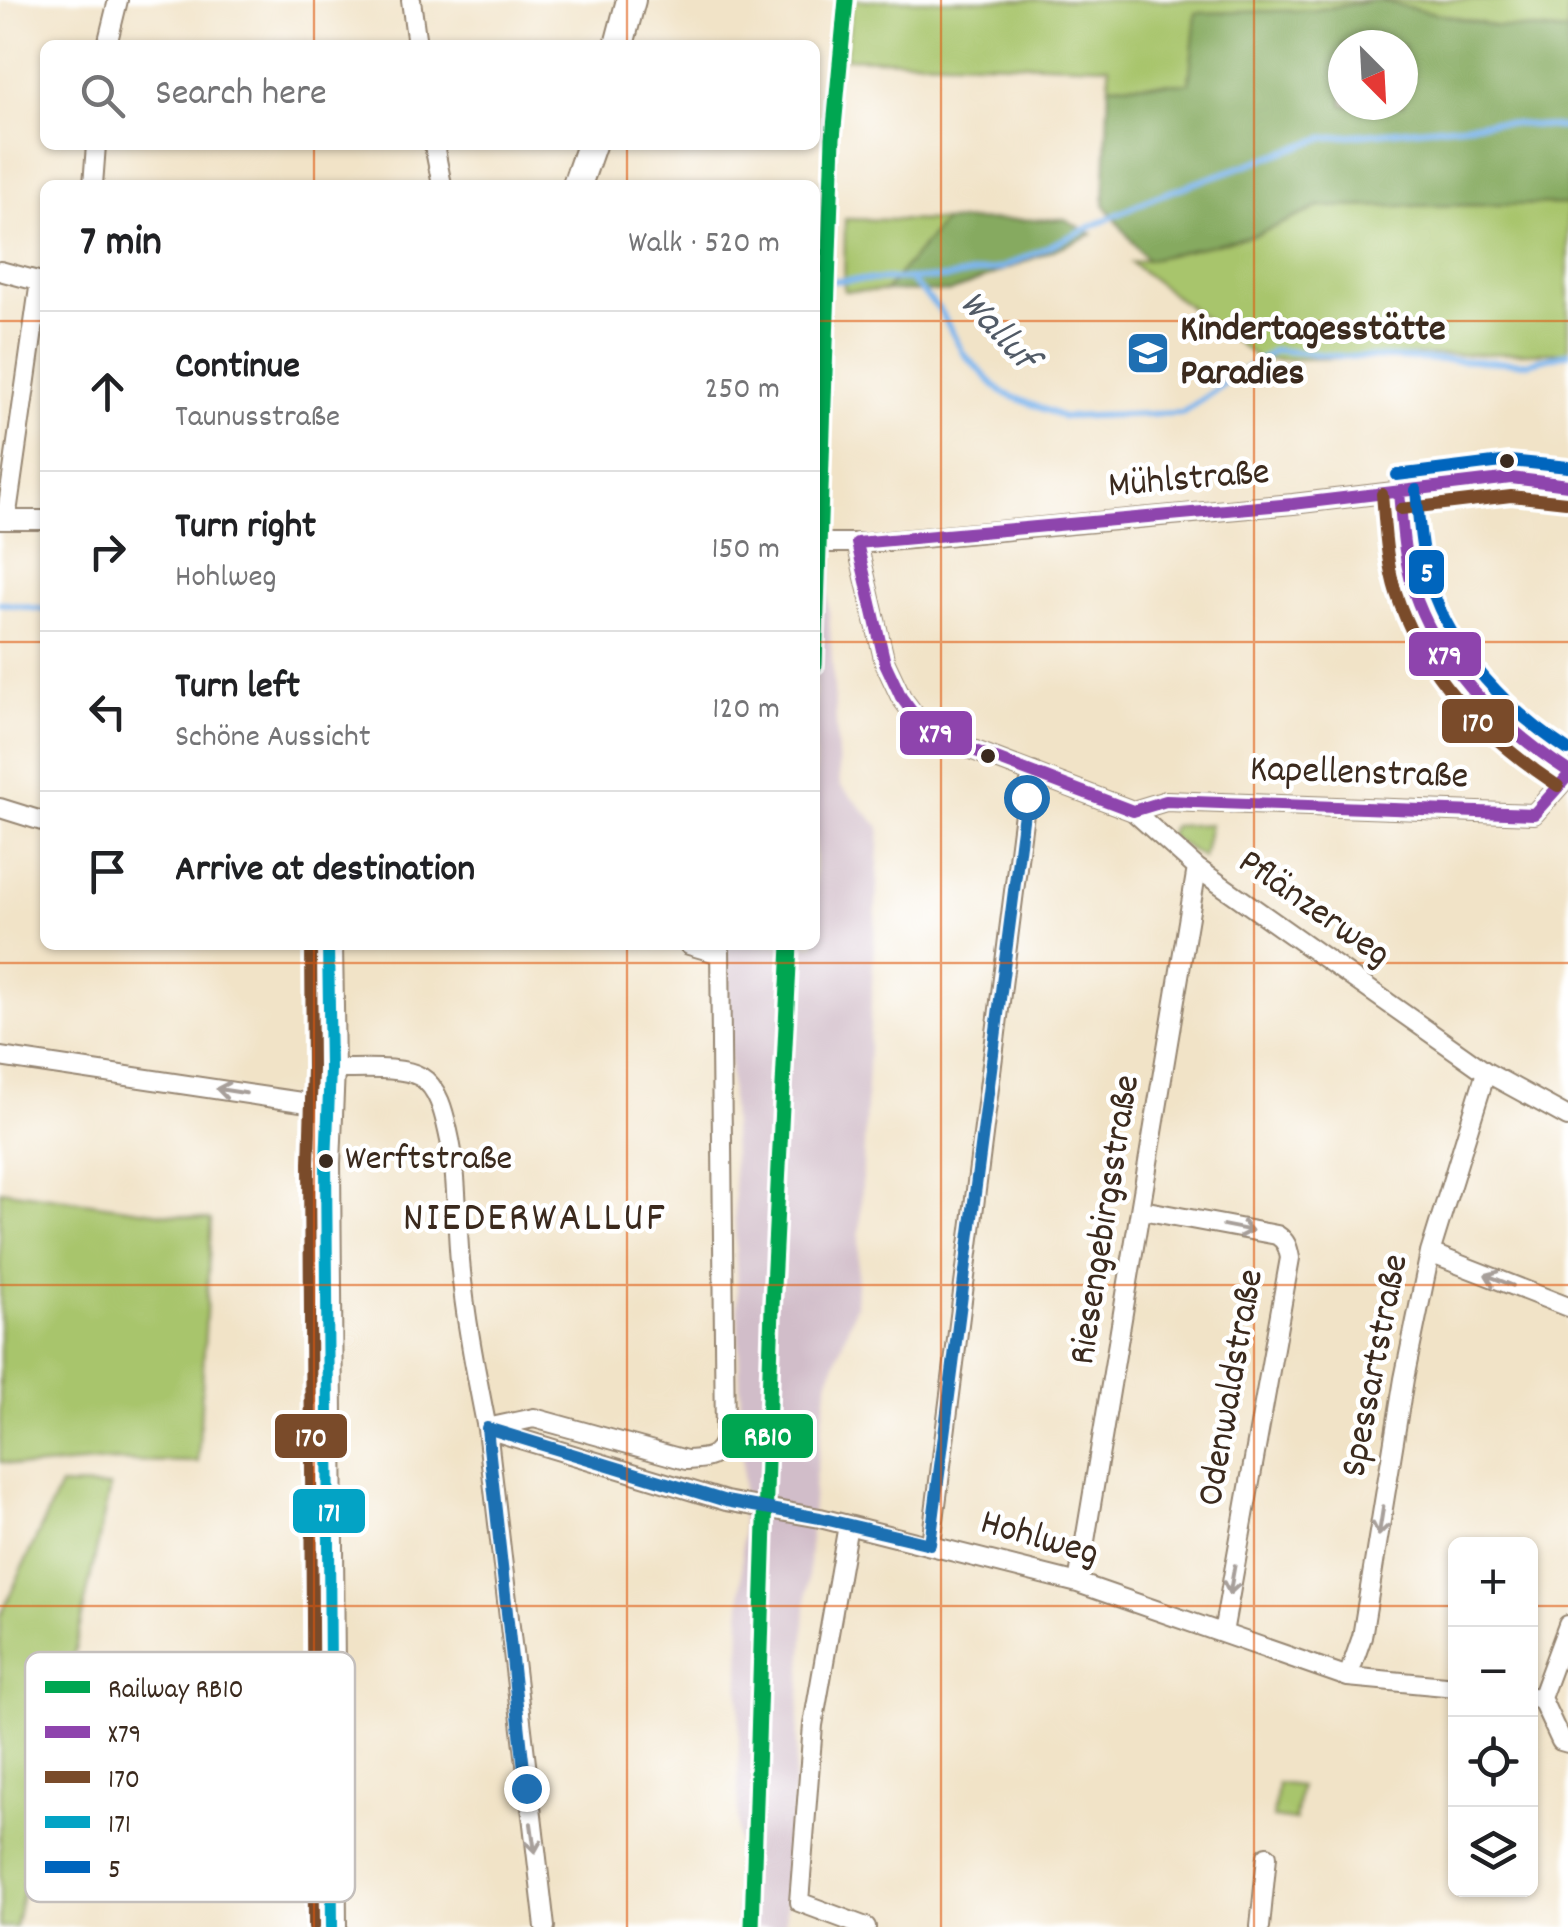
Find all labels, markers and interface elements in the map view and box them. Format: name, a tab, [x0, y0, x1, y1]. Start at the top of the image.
north arrow	[1328, 30, 1418, 120]
search box	[40, 40, 820, 150]
icon: search	[75, 68, 130, 123]
text: Search here	[155, 68, 327, 123]
text: 7 min	[80, 215, 162, 275]
text: Walk · 520 m	[628, 222, 780, 268]
water label: Walluf	[944, 279, 1054, 391]
place label: Kindertagesstätte Paradies	[1180, 304, 1446, 403]
school or university icon: Kindertagesstätte Paradies	[1125, 330, 1171, 376]
text: Continue	[175, 341, 300, 396]
icon: ahead	[80, 364, 135, 419]
text: 250 m	[704, 368, 780, 414]
text: Taunusstraße	[175, 396, 340, 442]
street label: Mühlstraße	[1106, 447, 1272, 515]
unlabelled marker	[1497, 451, 1517, 471]
text: Turn right	[175, 501, 316, 556]
icon: right	[80, 524, 135, 579]
text: 150 m	[711, 528, 780, 574]
line badge: 5	[1407, 548, 1446, 596]
text: Hohlweg	[175, 556, 277, 602]
text: 5	[1421, 556, 1433, 596]
line badge: X79	[1407, 630, 1483, 678]
text: X79	[1428, 639, 1462, 679]
text: Turn left	[175, 661, 300, 716]
icon: left	[80, 684, 135, 739]
text: 120 m	[712, 688, 780, 734]
line badge: 170	[1440, 697, 1516, 745]
text: 170	[1462, 706, 1494, 746]
line badge: X79	[898, 709, 974, 757]
text: Schöne Aussicht	[175, 716, 370, 762]
text: X79	[919, 717, 953, 757]
street label: Kapellenstraße	[1249, 744, 1469, 806]
unlabelled marker	[978, 746, 998, 766]
route start	[1004, 775, 1050, 821]
street label: Pflänzerweg	[1225, 837, 1401, 983]
icon: arrive	[80, 844, 135, 899]
text: Arrive at destination	[175, 844, 475, 899]
street label: Riesengebirgsstraße	[1057, 1071, 1157, 1369]
one-way arrow	[216, 1081, 248, 1099]
place label: Werftstraße	[345, 1135, 512, 1187]
marker: Werftstraße	[316, 1151, 336, 1171]
district label: NIEDERWALLUF	[403, 1191, 667, 1251]
one-way arrow	[1221, 1219, 1254, 1238]
street label: Spessartstraße	[1328, 1250, 1426, 1482]
street label: Odenwaldstraße	[1185, 1265, 1281, 1511]
one-way arrow	[1484, 1270, 1515, 1288]
line badge: 170	[273, 1412, 349, 1460]
line badge: RB10	[720, 1412, 815, 1460]
text: RB10	[744, 1420, 792, 1460]
text: 170	[295, 1421, 327, 1461]
line badge: 171	[291, 1487, 367, 1535]
text: 171	[318, 1496, 341, 1536]
street label: Hohlweg	[973, 1497, 1105, 1583]
one-way arrow	[1372, 1504, 1390, 1536]
map controls	[1448, 1537, 1538, 1897]
button: +	[1448, 1537, 1538, 1627]
one-way arrow	[1222, 1564, 1241, 1596]
button: −	[1448, 1627, 1538, 1717]
legend	[25, 1652, 355, 1902]
text: Railway RB10	[108, 1672, 244, 1712]
text: X79	[108, 1717, 141, 1757]
button: locate	[1448, 1717, 1538, 1807]
text: 170	[108, 1762, 140, 1802]
route end	[504, 1766, 550, 1812]
text: 171	[108, 1807, 131, 1847]
button: layers	[1448, 1807, 1538, 1897]
one-way arrow	[524, 1822, 543, 1854]
text: 5	[108, 1852, 121, 1892]

